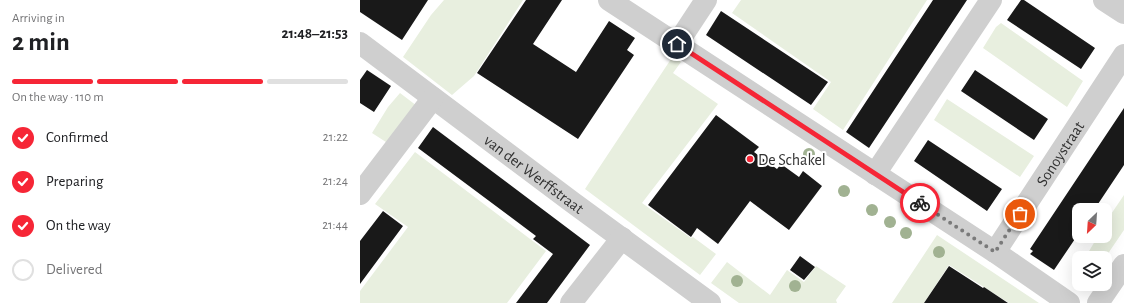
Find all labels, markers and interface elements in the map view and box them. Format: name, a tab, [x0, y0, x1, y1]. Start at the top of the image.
text: Arriving in	[12, 12, 65, 25]
text: 21:48–21:53	[281, 26, 348, 41]
pin	[660, 27, 694, 61]
text: 2 min	[12, 29, 70, 55]
icon: home	[666, 33, 688, 55]
text: On the way · 110 m	[12, 91, 104, 104]
street label: Sonoystraat	[1034, 119, 1087, 189]
icon: check	[12, 127, 34, 149]
text: Confirmed	[46, 130, 108, 145]
text: 21:22	[323, 131, 348, 144]
street label: van der Werffstraat	[481, 132, 587, 217]
place label: De Schakel	[758, 152, 826, 168]
marker: De Schakel	[745, 154, 755, 164]
icon: check	[12, 171, 34, 193]
text: Preparing	[46, 174, 103, 189]
text: 21:24	[322, 175, 348, 188]
courier	[900, 183, 940, 223]
icon: bike	[909, 192, 931, 214]
pin	[1003, 197, 1037, 231]
icon: bag	[1009, 203, 1031, 225]
north arrow	[1072, 203, 1112, 243]
map controls	[1072, 203, 1112, 291]
icon: check	[12, 215, 34, 237]
text: On the way	[46, 218, 111, 233]
text: 21:44	[322, 219, 348, 232]
button: layers	[1072, 251, 1112, 291]
text: Delivered	[46, 262, 103, 277]

